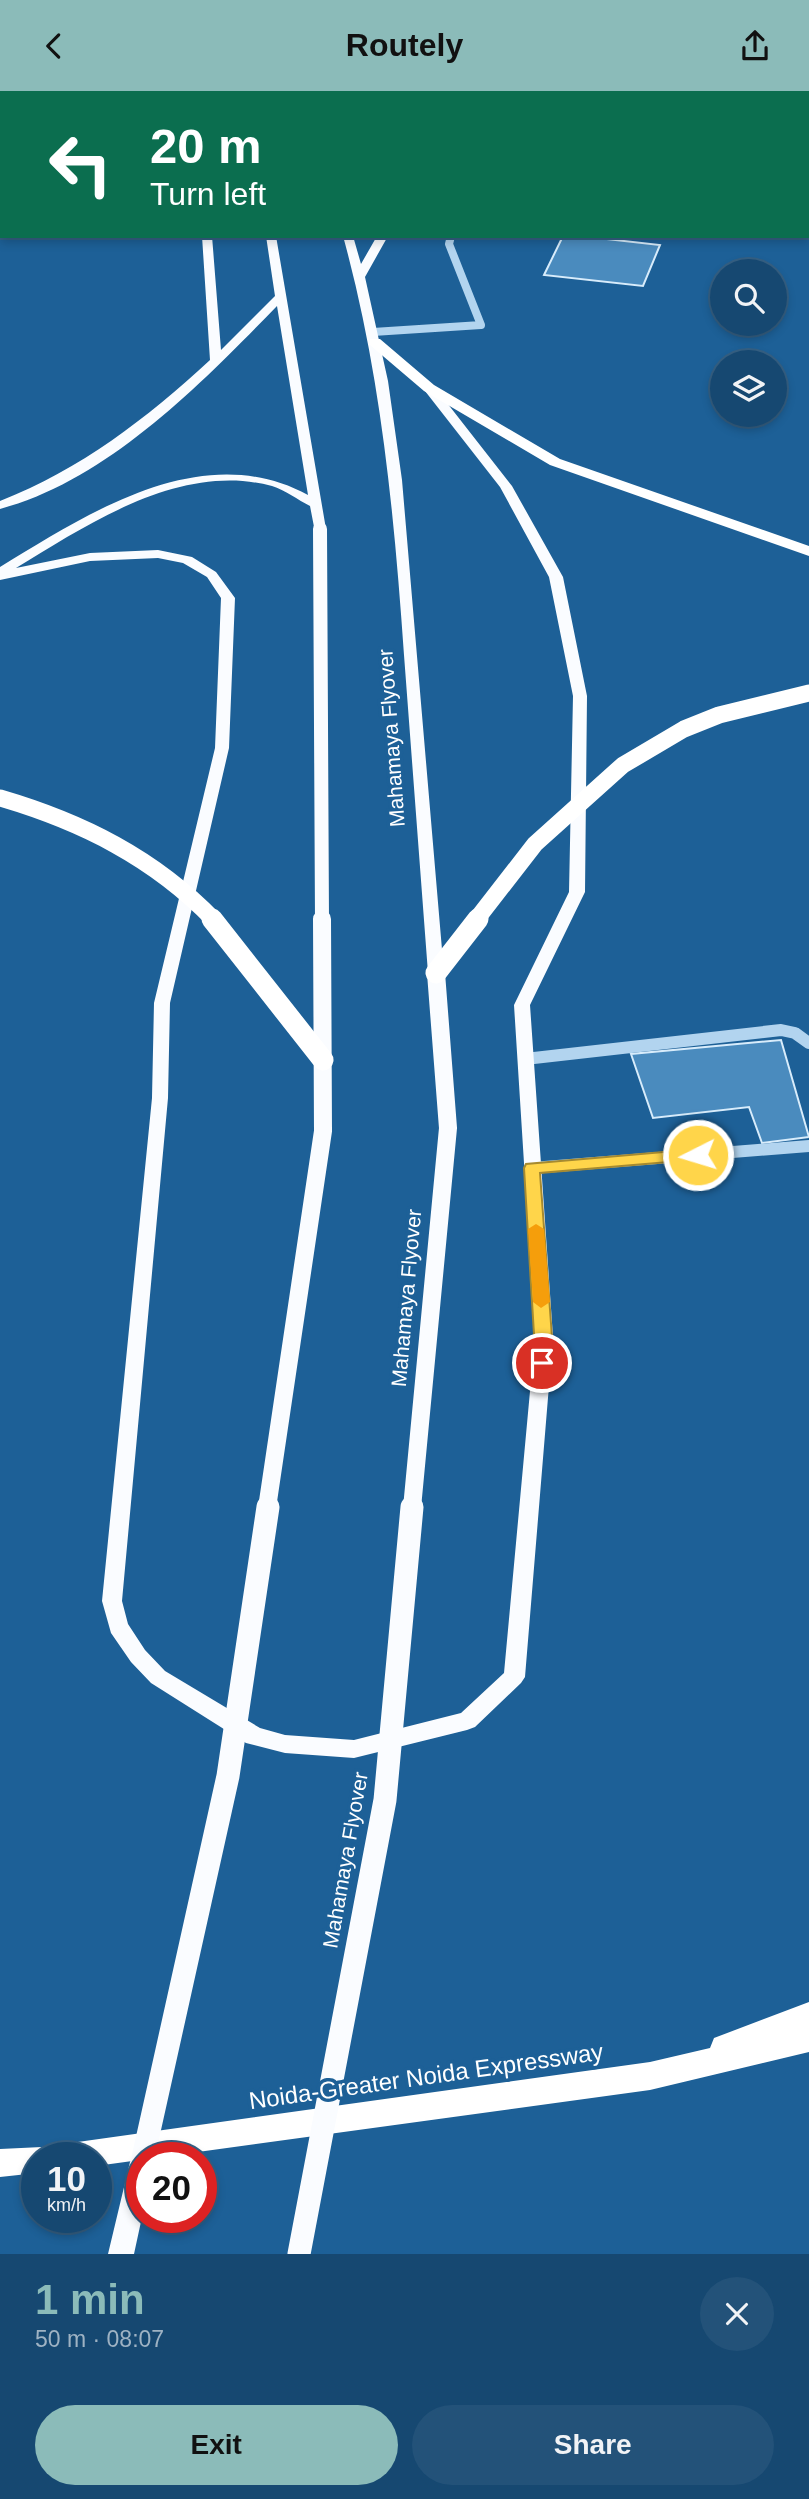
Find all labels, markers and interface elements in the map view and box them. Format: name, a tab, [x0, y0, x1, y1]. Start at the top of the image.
icon: back	[35, 27, 73, 65]
text: Routely	[346, 27, 463, 63]
icon: share	[736, 27, 774, 65]
icon: left	[35, 119, 126, 210]
text: 20 m	[150, 119, 262, 173]
text: Turn left	[150, 176, 266, 212]
map controls	[710, 259, 787, 427]
button: search	[710, 259, 787, 336]
button: layers	[710, 350, 787, 427]
street label: Mahamaya Flyover	[373, 648, 409, 828]
position arrow	[661, 1118, 735, 1192]
street label: Mahamaya Flyover	[387, 1208, 425, 1388]
pin	[512, 1333, 572, 1393]
icon: arrive	[523, 1344, 561, 1382]
street label: Mahamaya Flyover	[318, 1770, 372, 1950]
street label: Noida-Greater Noida Expressway	[247, 2038, 605, 2114]
speed limit sign: 20	[126, 2142, 217, 2233]
text: 10	[47, 2159, 86, 2198]
text: km/h	[47, 2195, 86, 2215]
text: 1 min	[35, 2276, 145, 2323]
button: close	[700, 2277, 774, 2351]
text: 50 m · 08:07	[35, 2326, 164, 2352]
button: Exit	[35, 2405, 398, 2485]
button: Share	[412, 2405, 774, 2485]

